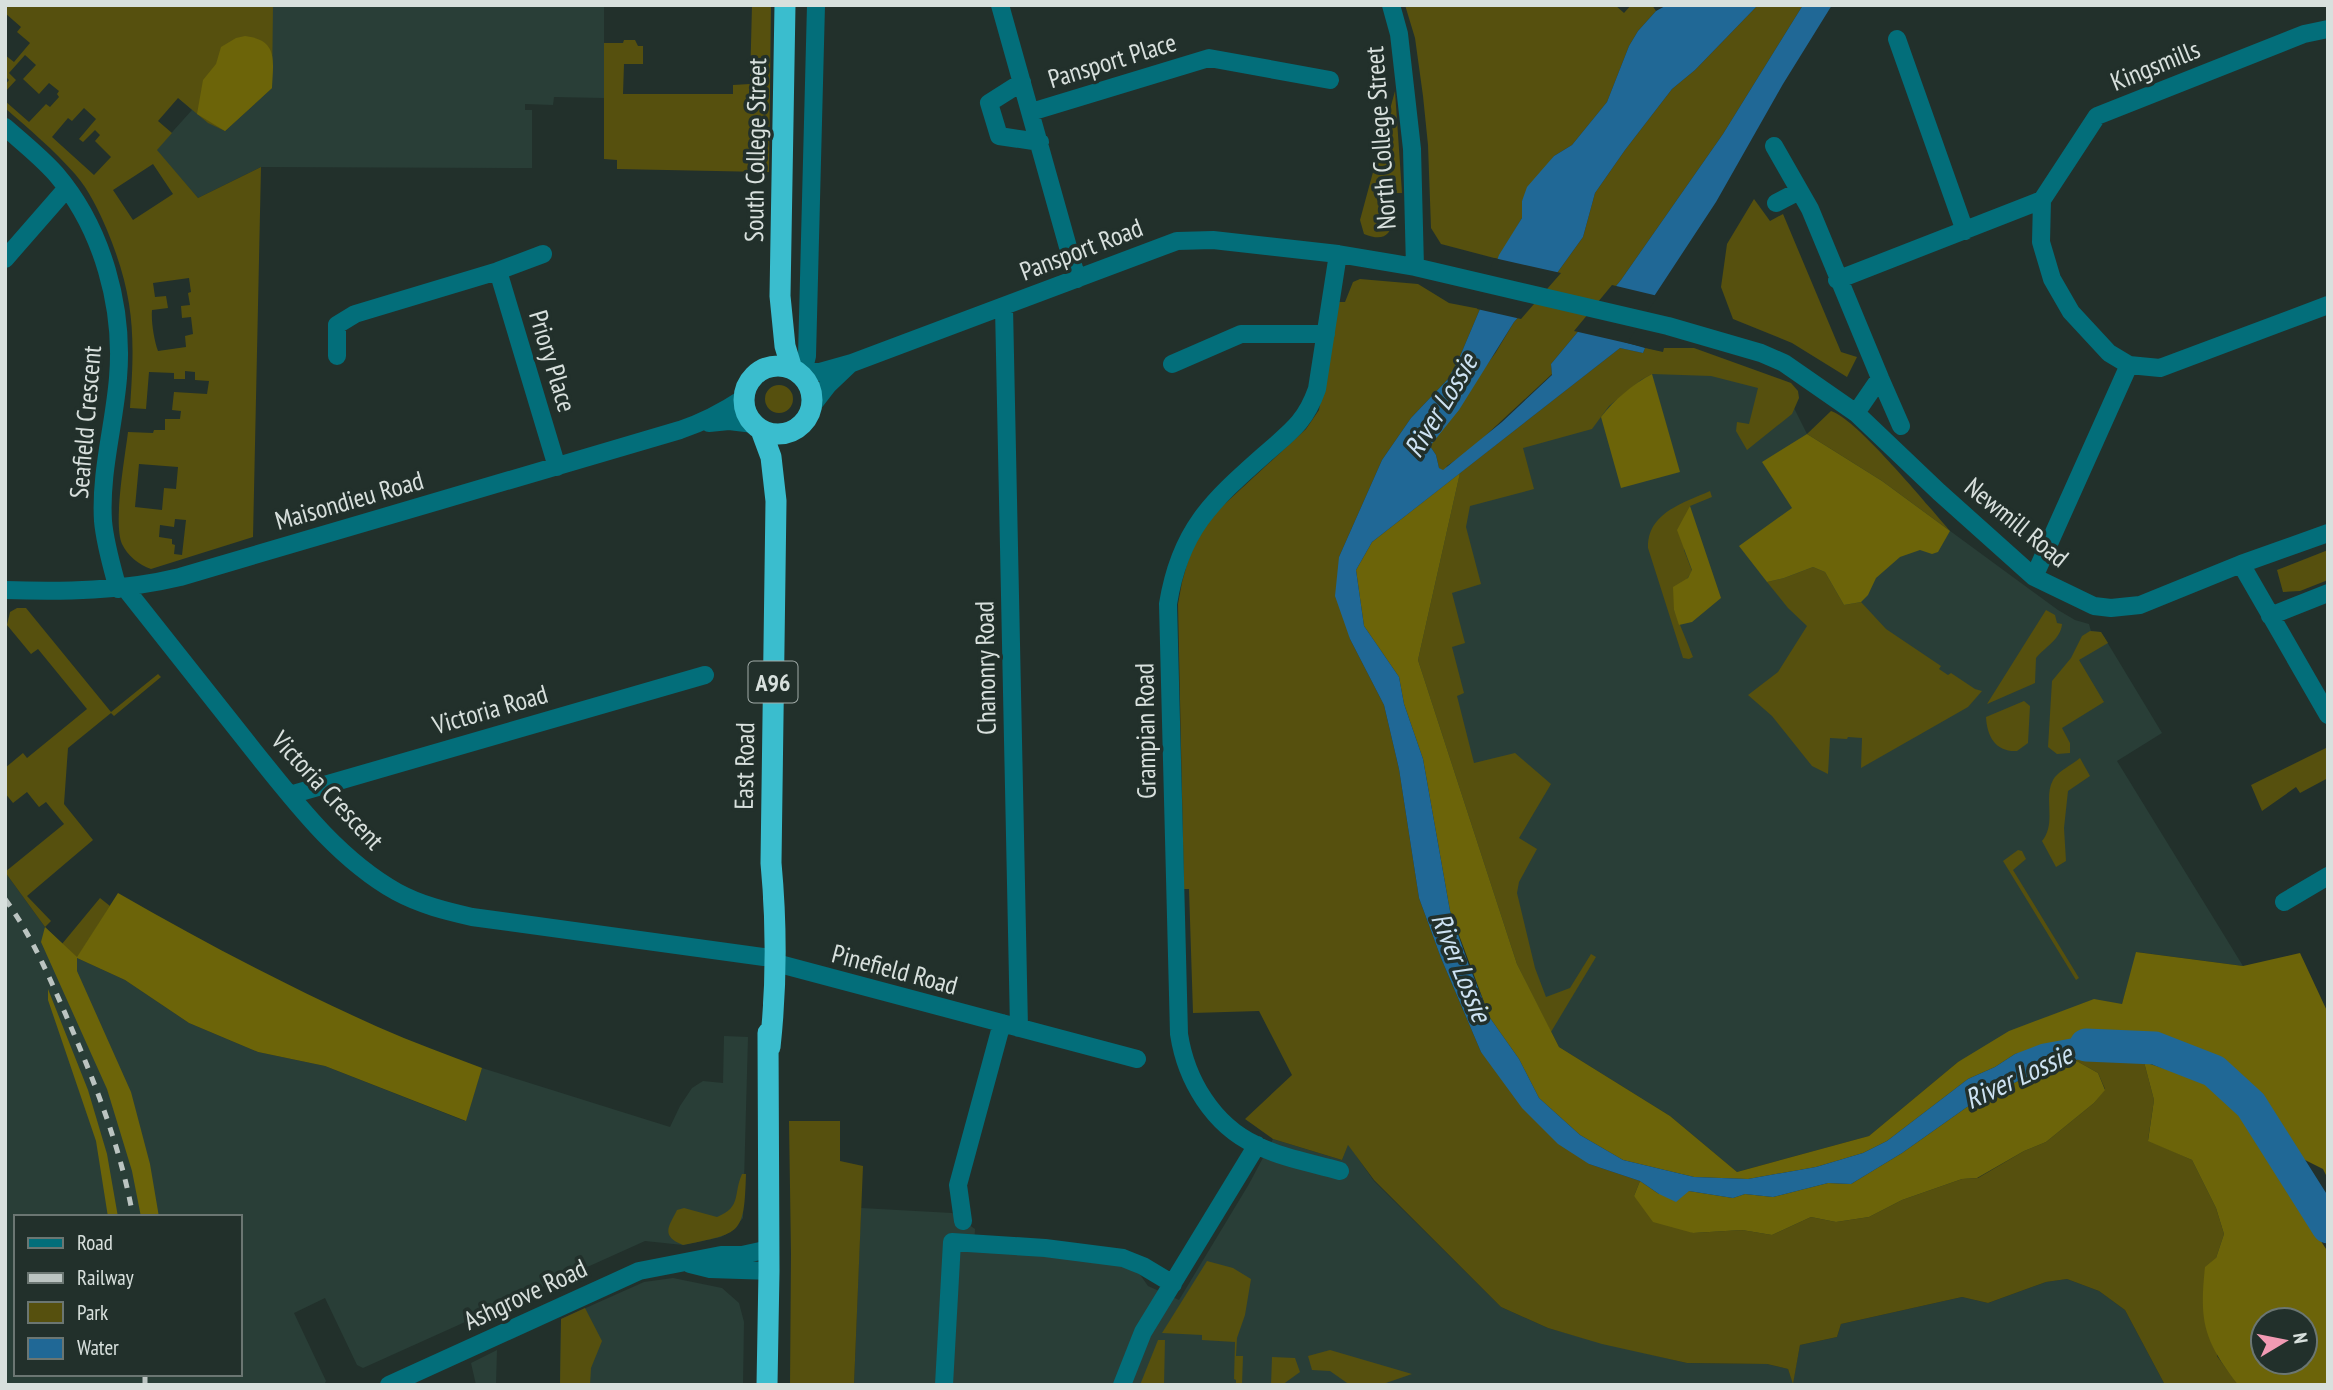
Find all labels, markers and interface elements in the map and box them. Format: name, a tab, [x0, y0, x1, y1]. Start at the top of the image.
street label: Pansport Place	[1044, 25, 1180, 95]
street label: Kingsmills	[2106, 32, 2204, 98]
street label: North College Street	[1357, 45, 1403, 231]
street label: South College Street	[737, 58, 773, 242]
street label: Pansport Road	[1015, 210, 1147, 288]
street label: Priory Place	[522, 306, 584, 416]
street label: Seafield Crescent	[62, 344, 108, 500]
water label: River Lossie	[1395, 344, 1487, 464]
street label: Maisondieu Road	[271, 463, 427, 537]
street label: Newmill Road	[1958, 470, 2076, 574]
street label: Chanonry Road	[967, 601, 1003, 735]
road number: A96	[748, 662, 798, 702]
street label: Grampian Road	[1127, 663, 1163, 799]
street label: Victoria Road	[428, 677, 551, 741]
street label: East Road	[727, 722, 761, 810]
street label: Victoria Crescent	[264, 723, 391, 856]
water label: River Lossie	[1423, 907, 1502, 1029]
street label: Pinefield Road	[829, 936, 961, 1002]
water label: River Lossie	[1958, 1034, 2080, 1117]
legend	[14, 1215, 242, 1376]
text: Road	[77, 1229, 113, 1256]
street label: Ashgrove Road	[458, 1251, 592, 1337]
text: Railway	[77, 1264, 134, 1291]
text: Park	[77, 1299, 108, 1326]
north arrow	[2249, 1306, 2319, 1376]
text: N	[2288, 1331, 2313, 1345]
text: Water	[77, 1334, 119, 1361]

